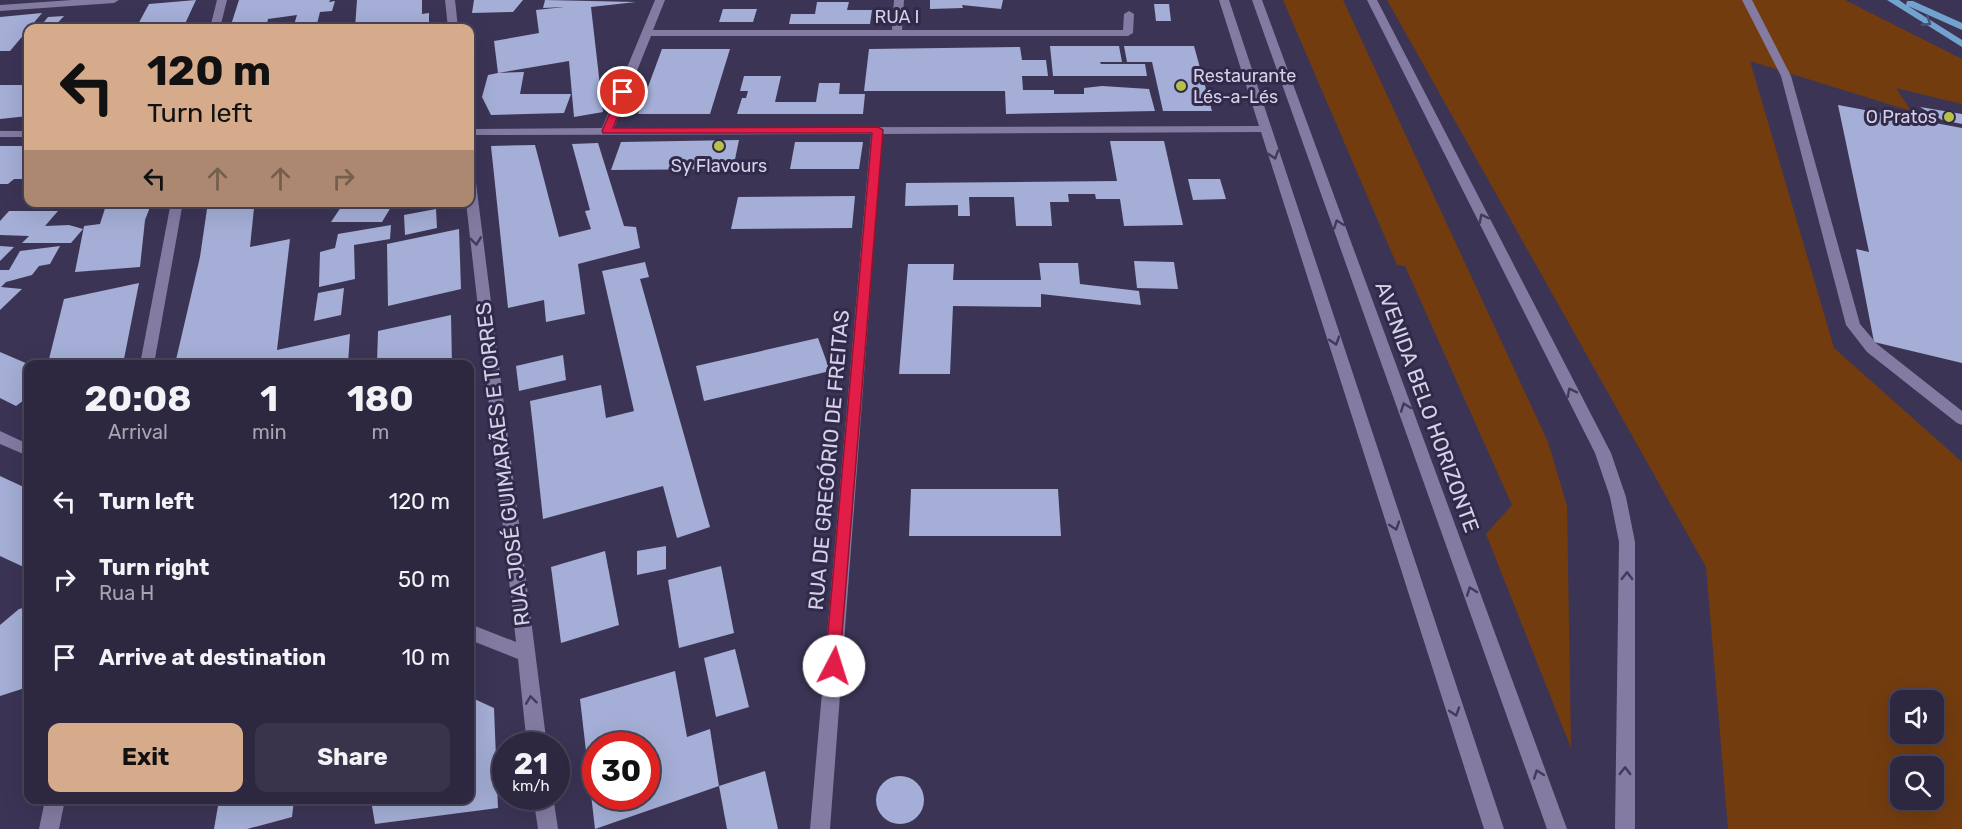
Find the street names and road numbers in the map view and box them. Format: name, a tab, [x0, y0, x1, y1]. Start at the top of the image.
street label: RUA I	[874, 6, 920, 28]
street label: AVENIDA BELO HORIZONTE	[1370, 278, 1485, 536]
street label: RUA JOSÉ GUIMARÃES E TORRES	[470, 301, 535, 628]
street label: RUA DE GREGÓRIO DE FREITAS	[803, 309, 854, 611]

